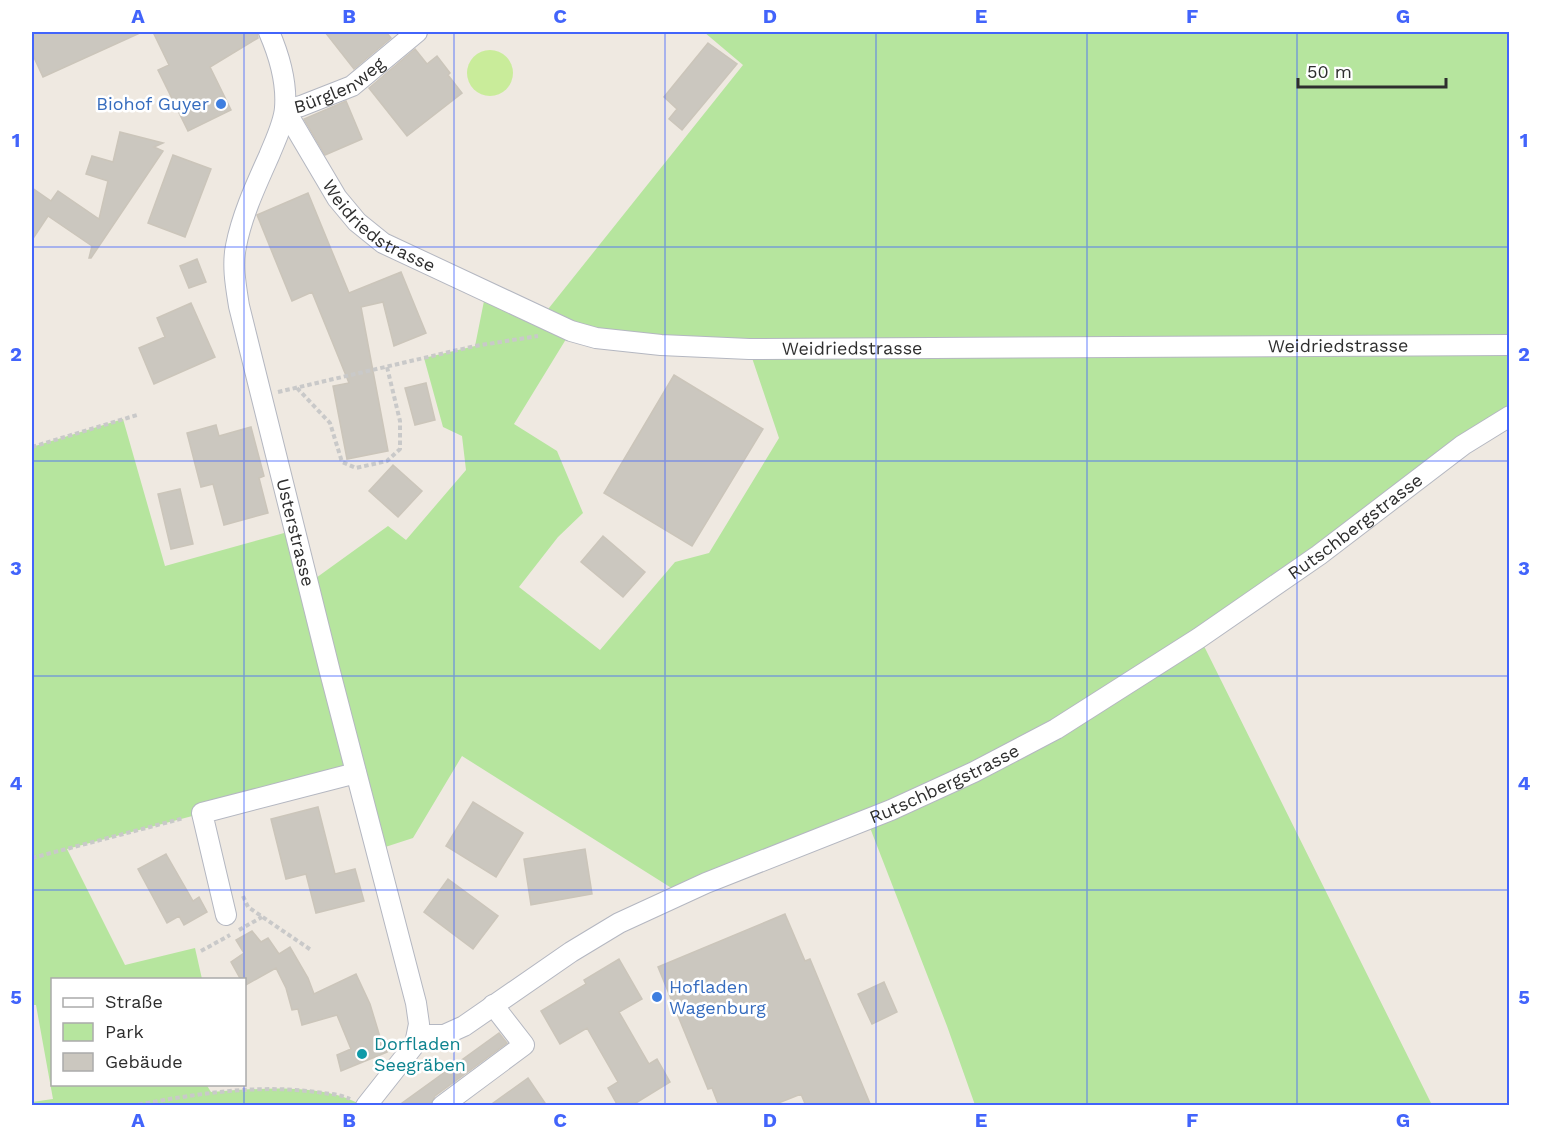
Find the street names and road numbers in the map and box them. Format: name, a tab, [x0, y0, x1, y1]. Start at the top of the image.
street label: Bürglenweg	[292, 52, 389, 117]
street label: Weidriedstrasse	[318, 176, 439, 276]
street label: Weidriedstrasse	[1268, 335, 1409, 356]
street label: Weidriedstrasse	[782, 337, 923, 359]
street label: Rutschbergstrasse	[1283, 469, 1426, 583]
street label: Usterstrasse	[272, 476, 319, 589]
street label: Rutschbergstrasse	[866, 739, 1022, 827]

